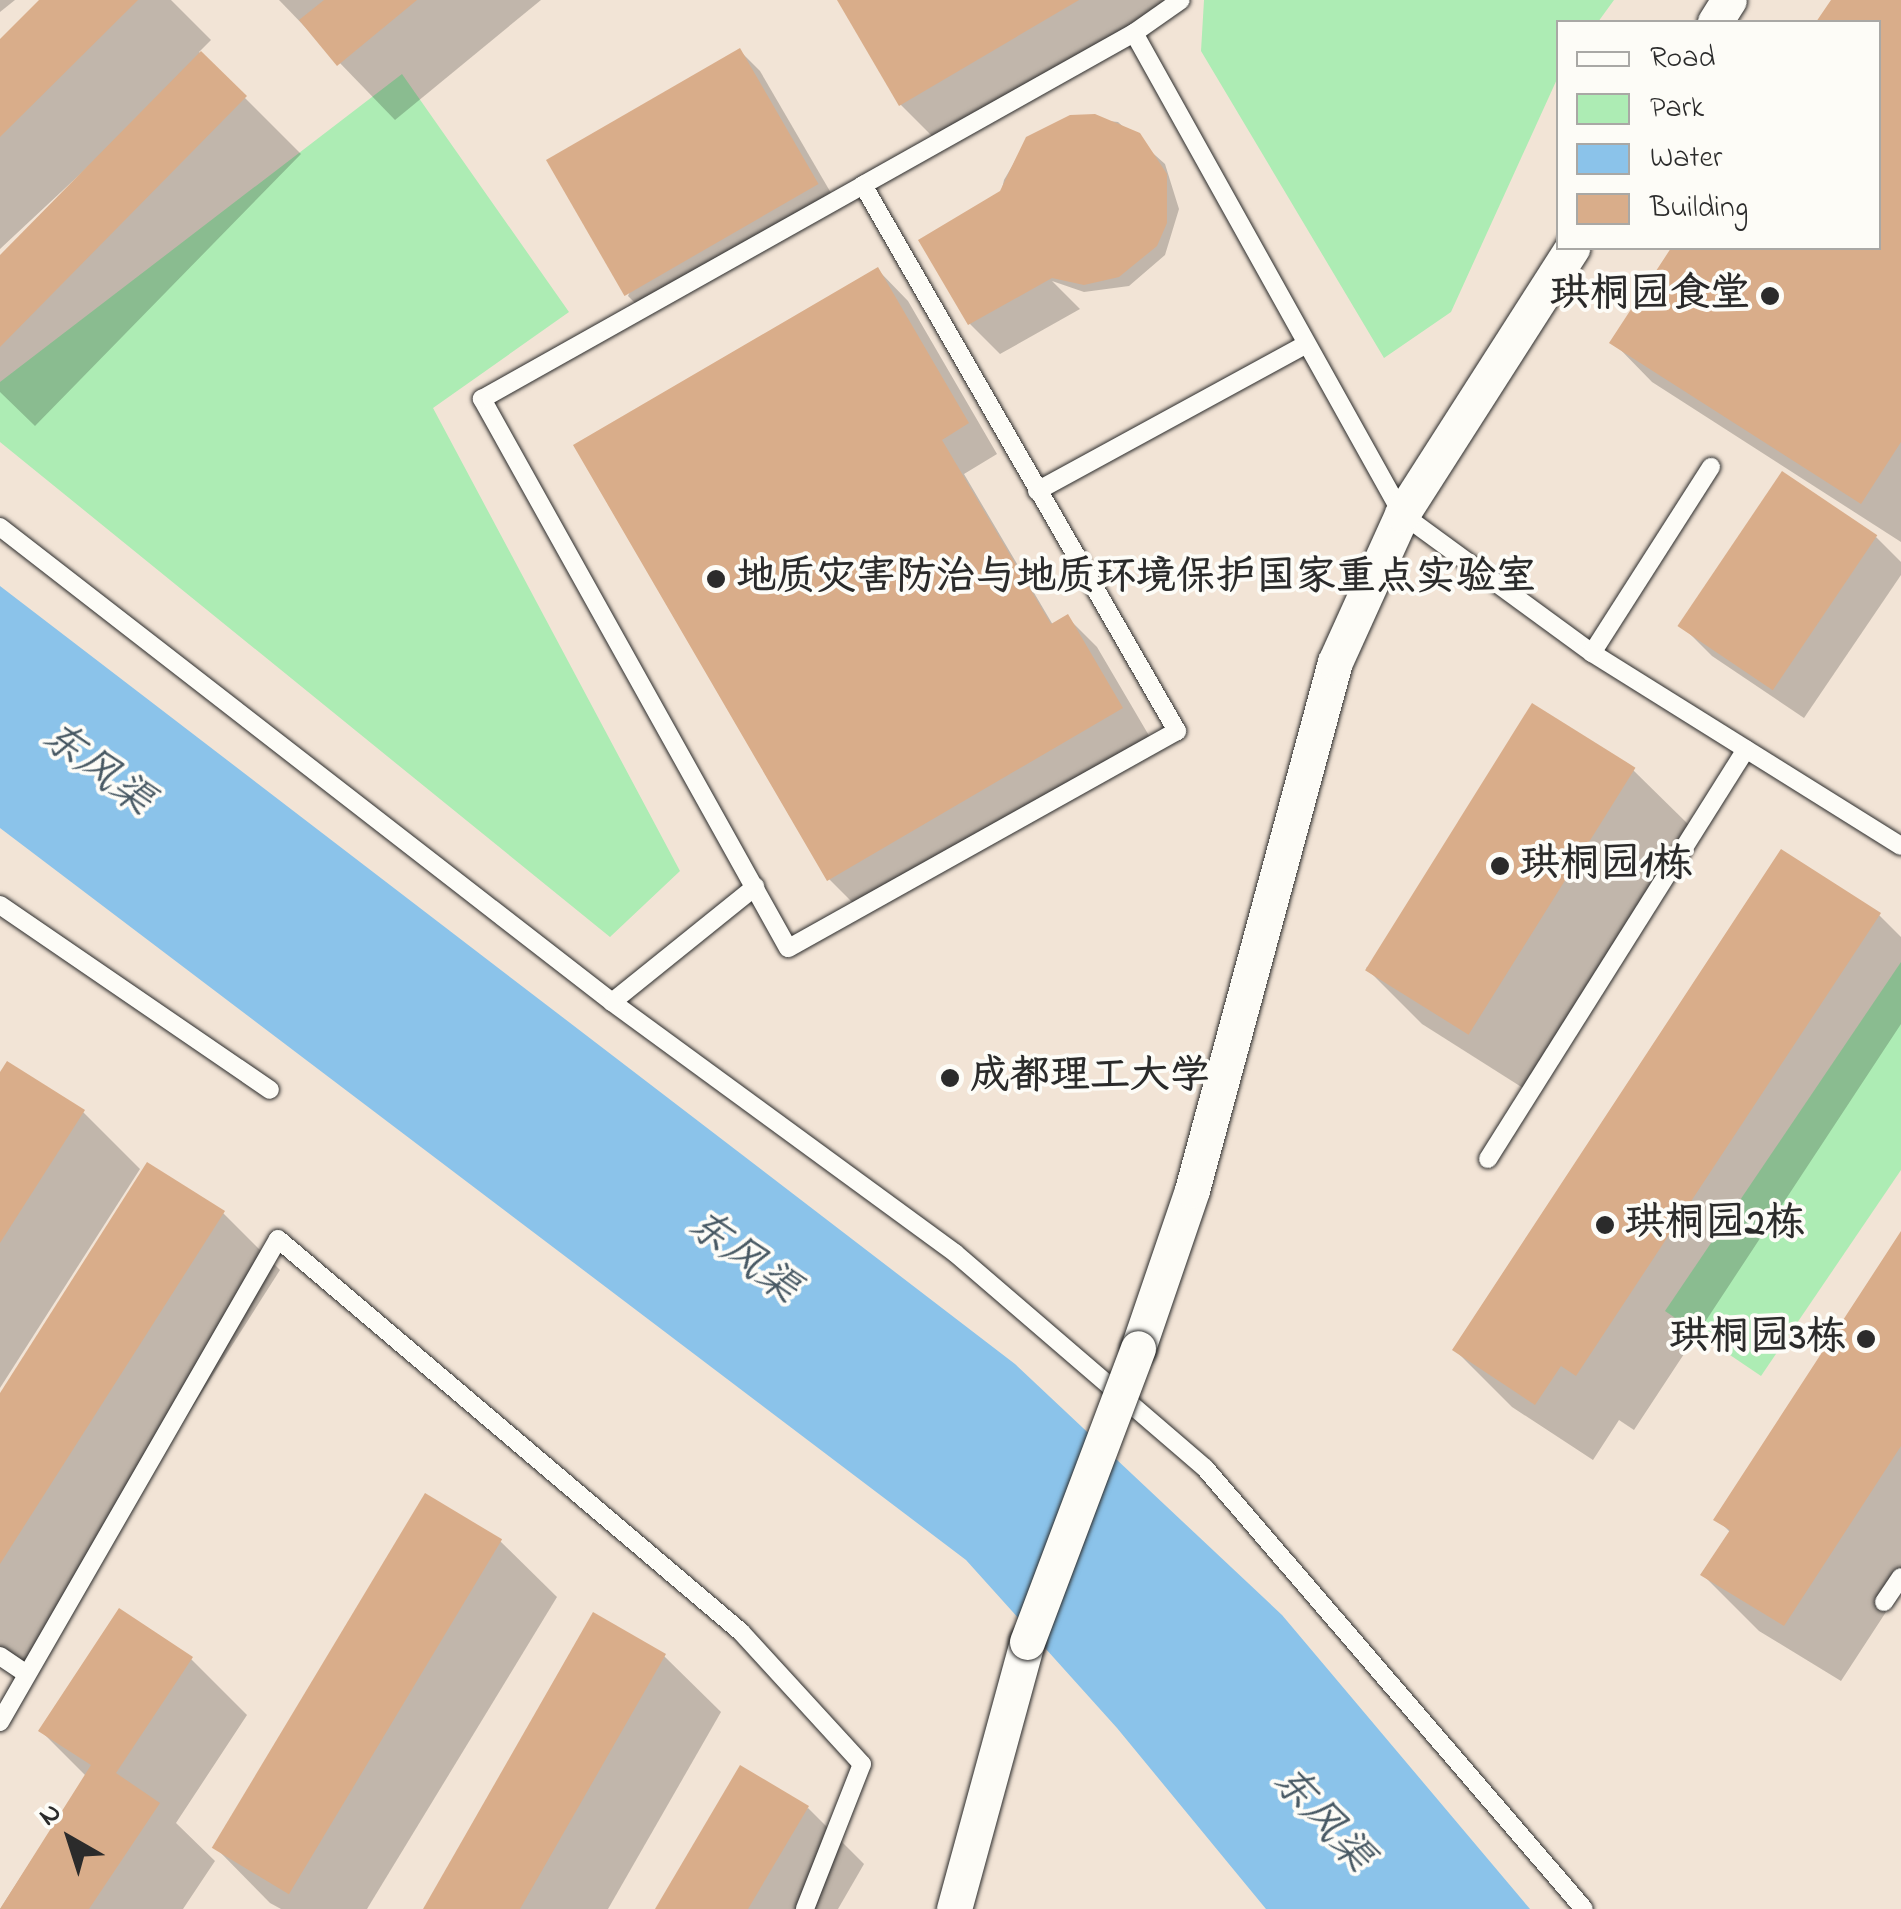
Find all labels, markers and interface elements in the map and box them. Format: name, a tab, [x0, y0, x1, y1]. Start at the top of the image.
legend	[1556, 20, 1881, 250]
text: Road	[1650, 37, 1715, 81]
text: Park	[1650, 87, 1704, 131]
text: Water	[1650, 137, 1722, 181]
text: Building	[1650, 187, 1748, 231]
place label: 珙桐园食堂	[1550, 272, 1750, 320]
marker: 珙桐园食堂	[1759, 285, 1781, 307]
place label: 地质灾害防治与地质环境保护国家重点实验室	[736, 555, 1536, 603]
marker: 地质灾害防治与地质环境保护国家重点实验室	[705, 568, 727, 590]
water label: 东风渠	[31, 712, 161, 828]
place label: 珙桐园1栋	[1520, 842, 1693, 890]
marker: 珙桐园1栋	[1489, 855, 1511, 877]
place label: 成都理工大学	[970, 1054, 1210, 1102]
marker: 成都理工大学	[939, 1067, 961, 1089]
water label: 东风渠	[677, 1200, 807, 1316]
place label: 珙桐园2栋	[1625, 1201, 1805, 1249]
marker: 珙桐园2栋	[1594, 1214, 1616, 1236]
place label: 珙桐园3栋	[1669, 1315, 1846, 1363]
marker: 珙桐园3栋	[1855, 1328, 1877, 1350]
water label: 东风渠	[1260, 1756, 1382, 1884]
north arrow	[20, 1789, 120, 1889]
text: N	[31, 1793, 71, 1837]

